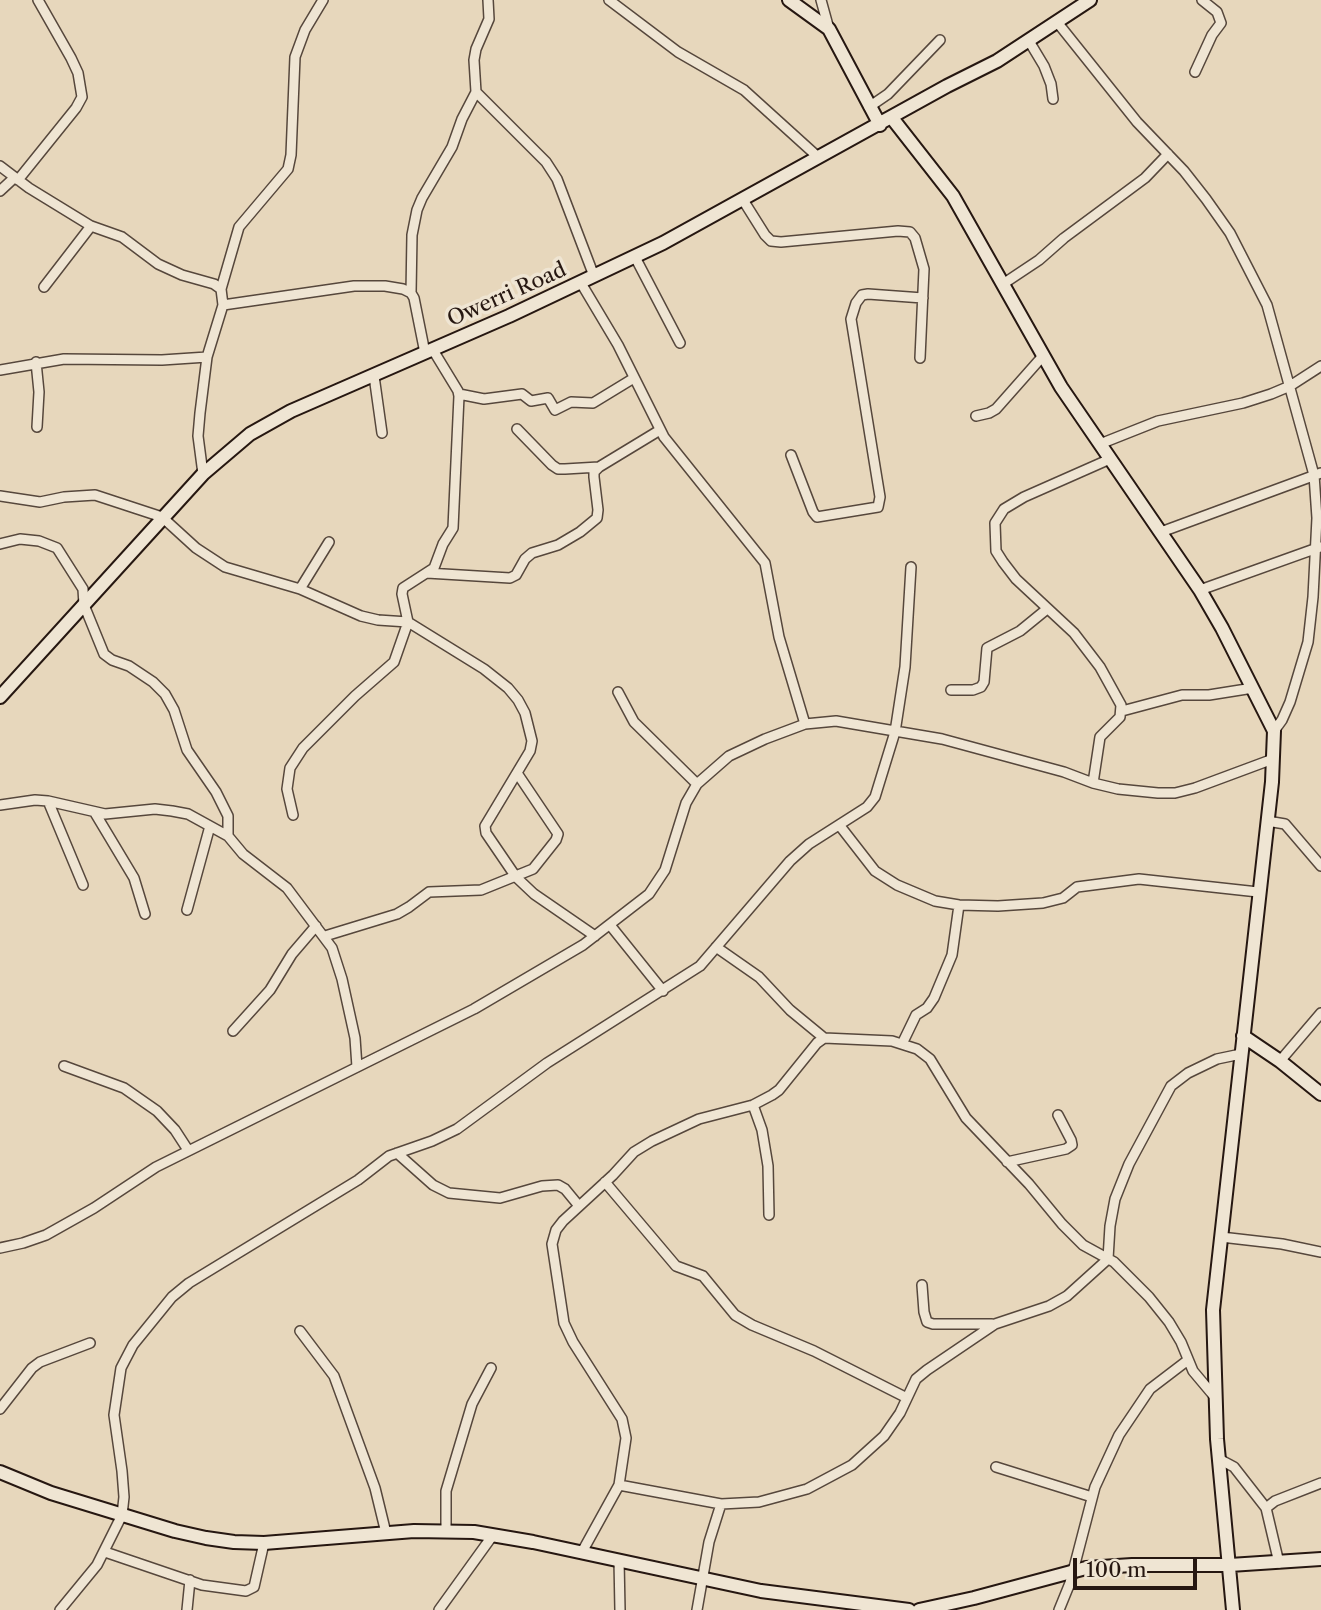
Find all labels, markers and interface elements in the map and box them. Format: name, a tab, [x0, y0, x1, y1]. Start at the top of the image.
street label: Owerri Road	[444, 258, 570, 332]
scale bar	[1076, 1544, 1200, 1588]
text: 100 m	[1086, 1557, 1147, 1582]

